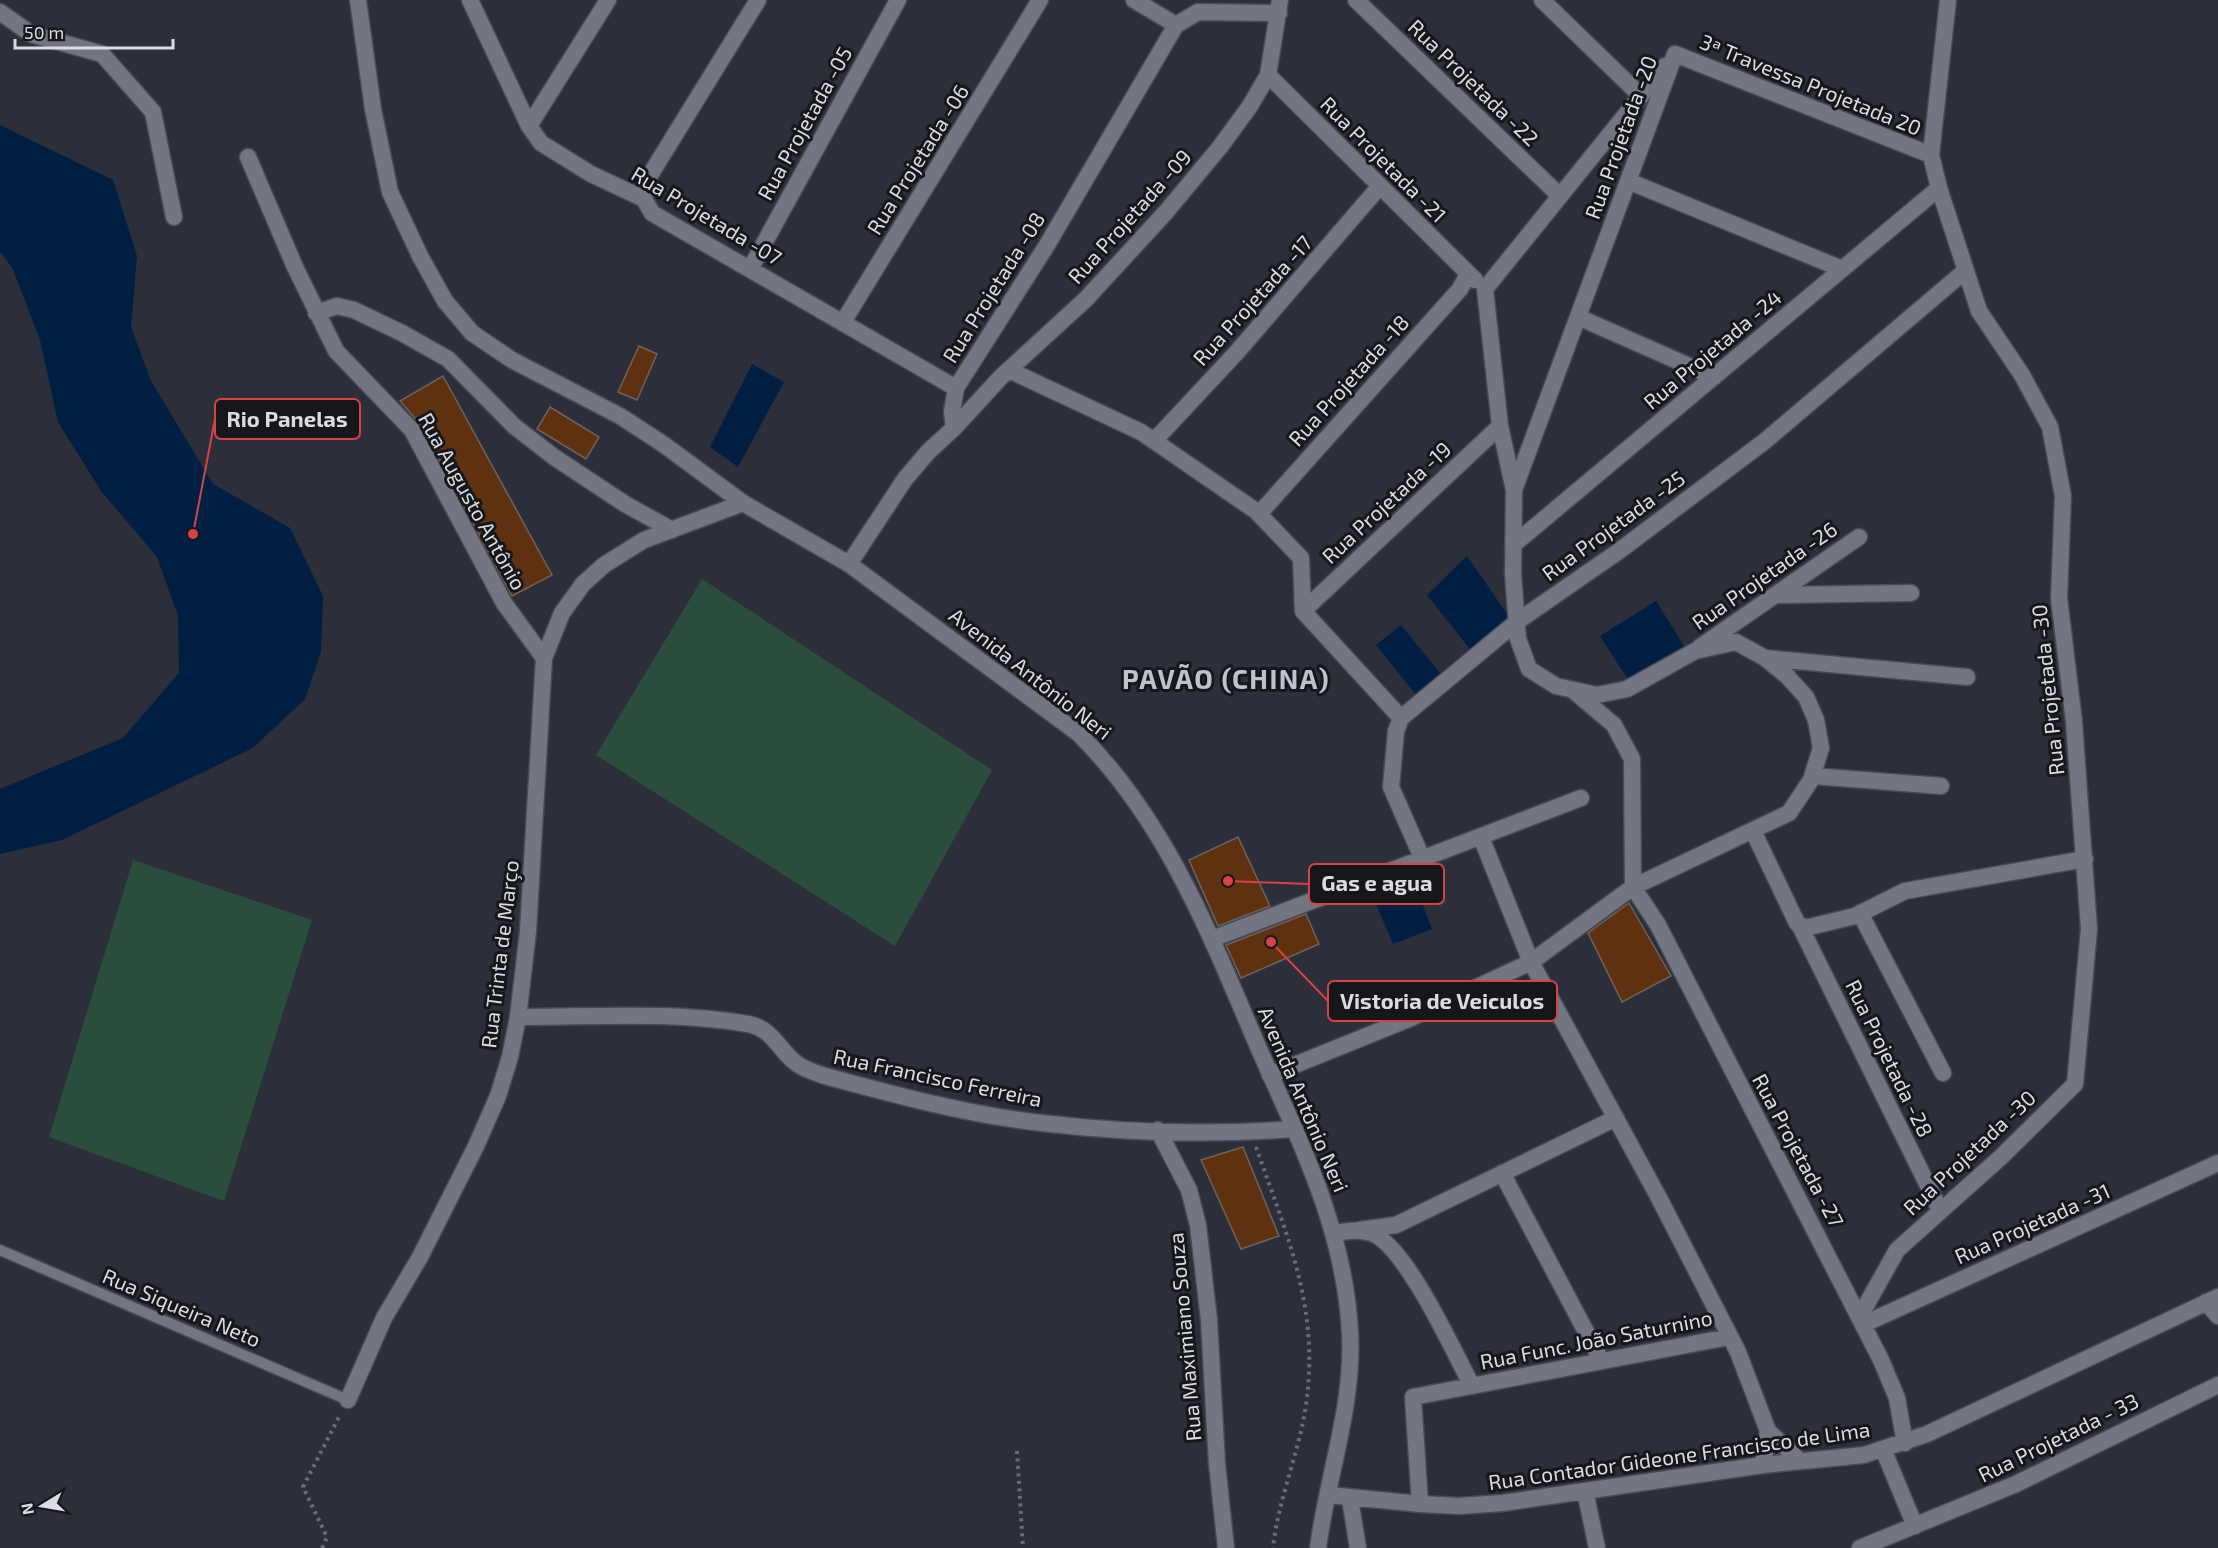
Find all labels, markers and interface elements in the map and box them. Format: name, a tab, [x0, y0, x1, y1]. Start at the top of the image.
scale bar	[15, 12, 172, 50]
street label: Rua Projetada -22	[1403, 14, 1544, 151]
text: 50 m	[24, 21, 64, 43]
street label: 3ª Travessa Projetada 20	[1696, 28, 1925, 141]
street label: Rua Projetada -05	[752, 42, 857, 204]
street label: Rua Projetada -20	[1579, 52, 1662, 222]
street label: Rua Projetada -06	[861, 79, 974, 239]
street label: Rua Projetada -21	[1315, 91, 1452, 228]
street label: Rua Projetada -09	[1062, 144, 1197, 289]
street label: Rua Projetada -07	[627, 160, 787, 271]
street label: Rua Projetada -08	[937, 207, 1050, 367]
street label: Rua Projetada -17	[1187, 230, 1318, 371]
street label: Rua Projetada -24	[1638, 284, 1787, 415]
street label: Rua Projetada -18	[1283, 309, 1414, 451]
callout: Rio Panelas	[215, 399, 360, 439]
text: Rio Panelas	[226, 405, 348, 431]
street label: Rua Augusto Antônio	[414, 408, 532, 594]
street label: Rua Projetada -19	[1316, 436, 1456, 569]
street label: Rua Projetada -25	[1537, 465, 1690, 586]
street label: Rua Projetada -26	[1687, 516, 1842, 635]
street label: Avenida Antônio Neri	[945, 602, 1117, 744]
street label: Rua Projetada -30	[2026, 603, 2069, 777]
district label: PAVÃO (CHINA)	[1122, 662, 1330, 694]
street label: Rua Trinta de Março	[475, 859, 525, 1050]
callout: Gas e agua	[1309, 864, 1444, 904]
text: Gas e agua	[1321, 869, 1433, 895]
street label: Rua Projetada -28	[1840, 975, 1939, 1141]
callout: Vistoria de Veiculos	[1328, 981, 1557, 1021]
text: Vistoria de Veiculos	[1340, 987, 1544, 1013]
street label: Avenida Antônio Neri	[1254, 1003, 1354, 1195]
street label: Rua Francisco Ferreira	[832, 1043, 1044, 1111]
street label: Rua Projetada -27	[1747, 1069, 1850, 1232]
street label: Rua Projetada -30	[1898, 1084, 2041, 1220]
street label: Rua Projetada -31	[1950, 1178, 2114, 1269]
street label: Rua Maximiano Souza	[1162, 1232, 1206, 1442]
street label: Rua Siqueira Neto	[99, 1262, 265, 1352]
street label: Rua Func. João Saturnino	[1478, 1304, 1714, 1374]
street label: Rua Projetada - 33	[1974, 1387, 2143, 1488]
street label: Rua Contador Gideone Francisco de Lima	[1487, 1416, 1871, 1494]
north arrow	[12, 1476, 72, 1536]
text: N	[16, 1501, 37, 1516]

